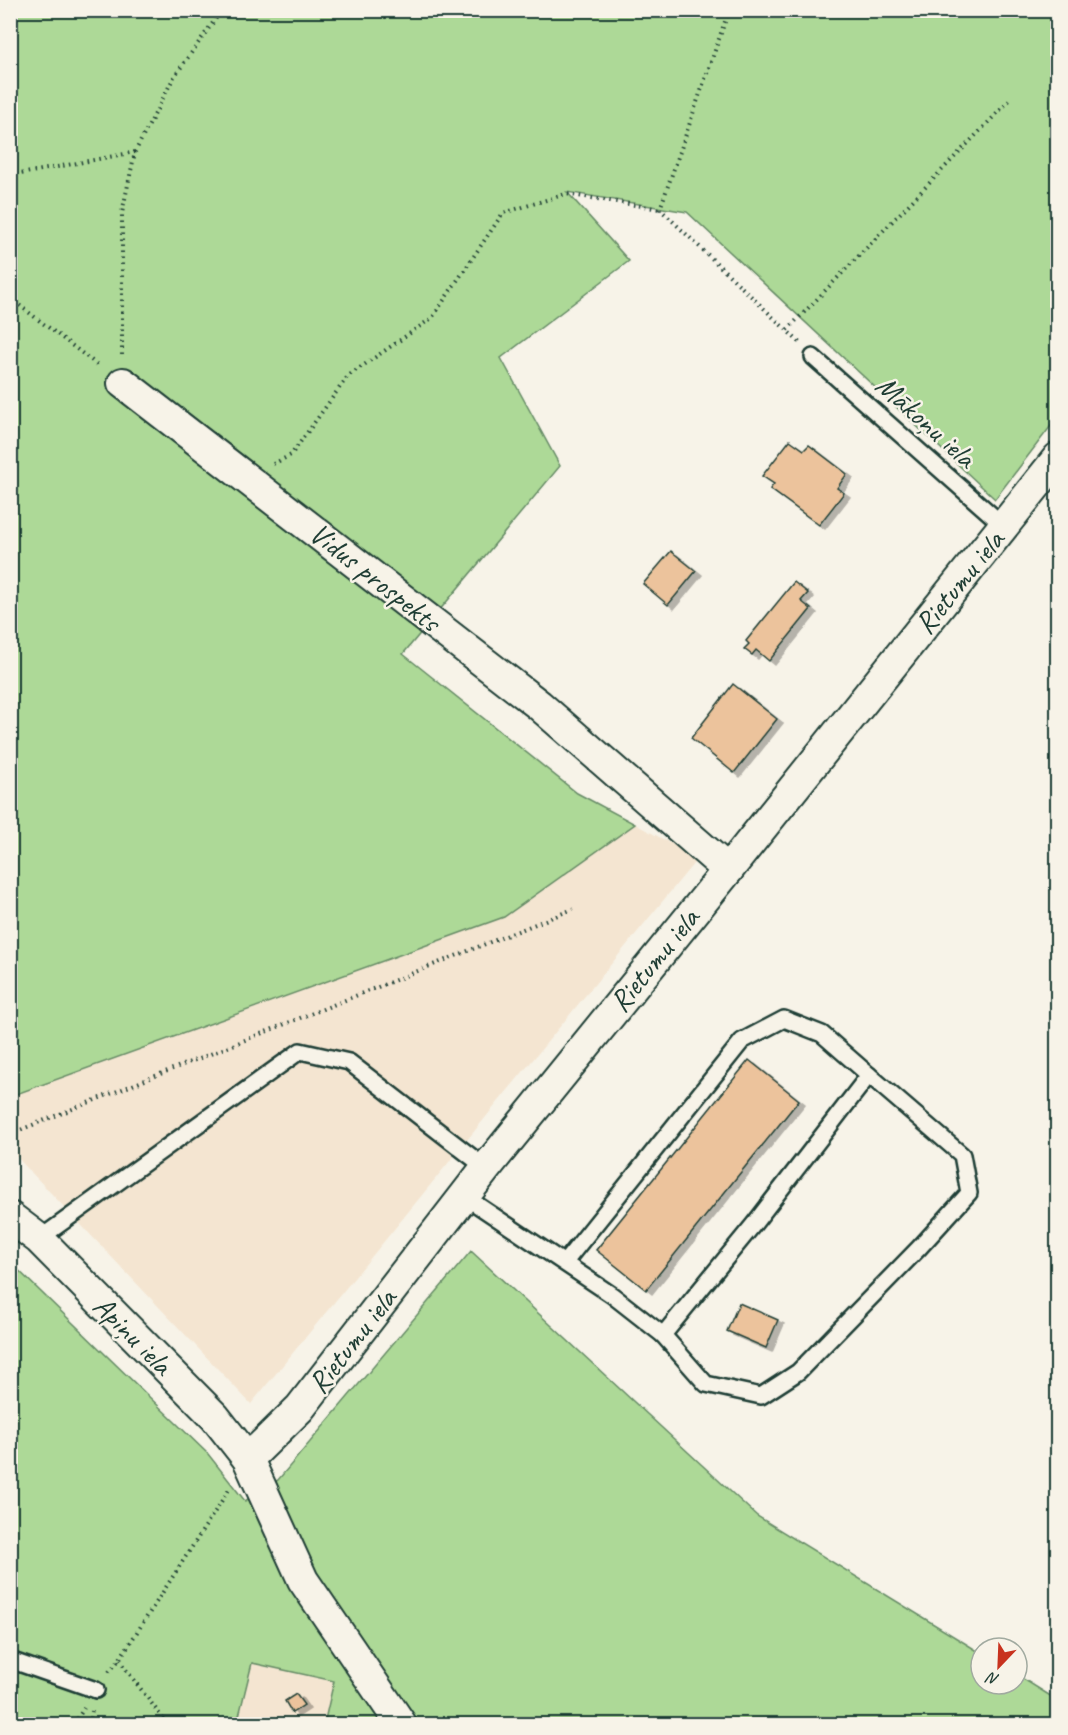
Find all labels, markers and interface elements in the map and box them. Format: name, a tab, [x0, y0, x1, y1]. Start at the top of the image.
street label: Mākoņu iela	[868, 366, 985, 477]
street label: Vidus prospekts	[302, 514, 450, 642]
street label: Rietumu iela	[906, 521, 1014, 642]
street label: Rietumu iela	[601, 899, 709, 1020]
street label: Rietumu iela	[299, 1279, 406, 1401]
street label: Apiņu iela	[85, 1287, 182, 1384]
north arrow	[969, 1636, 1029, 1696]
text: N	[982, 1667, 1002, 1690]

